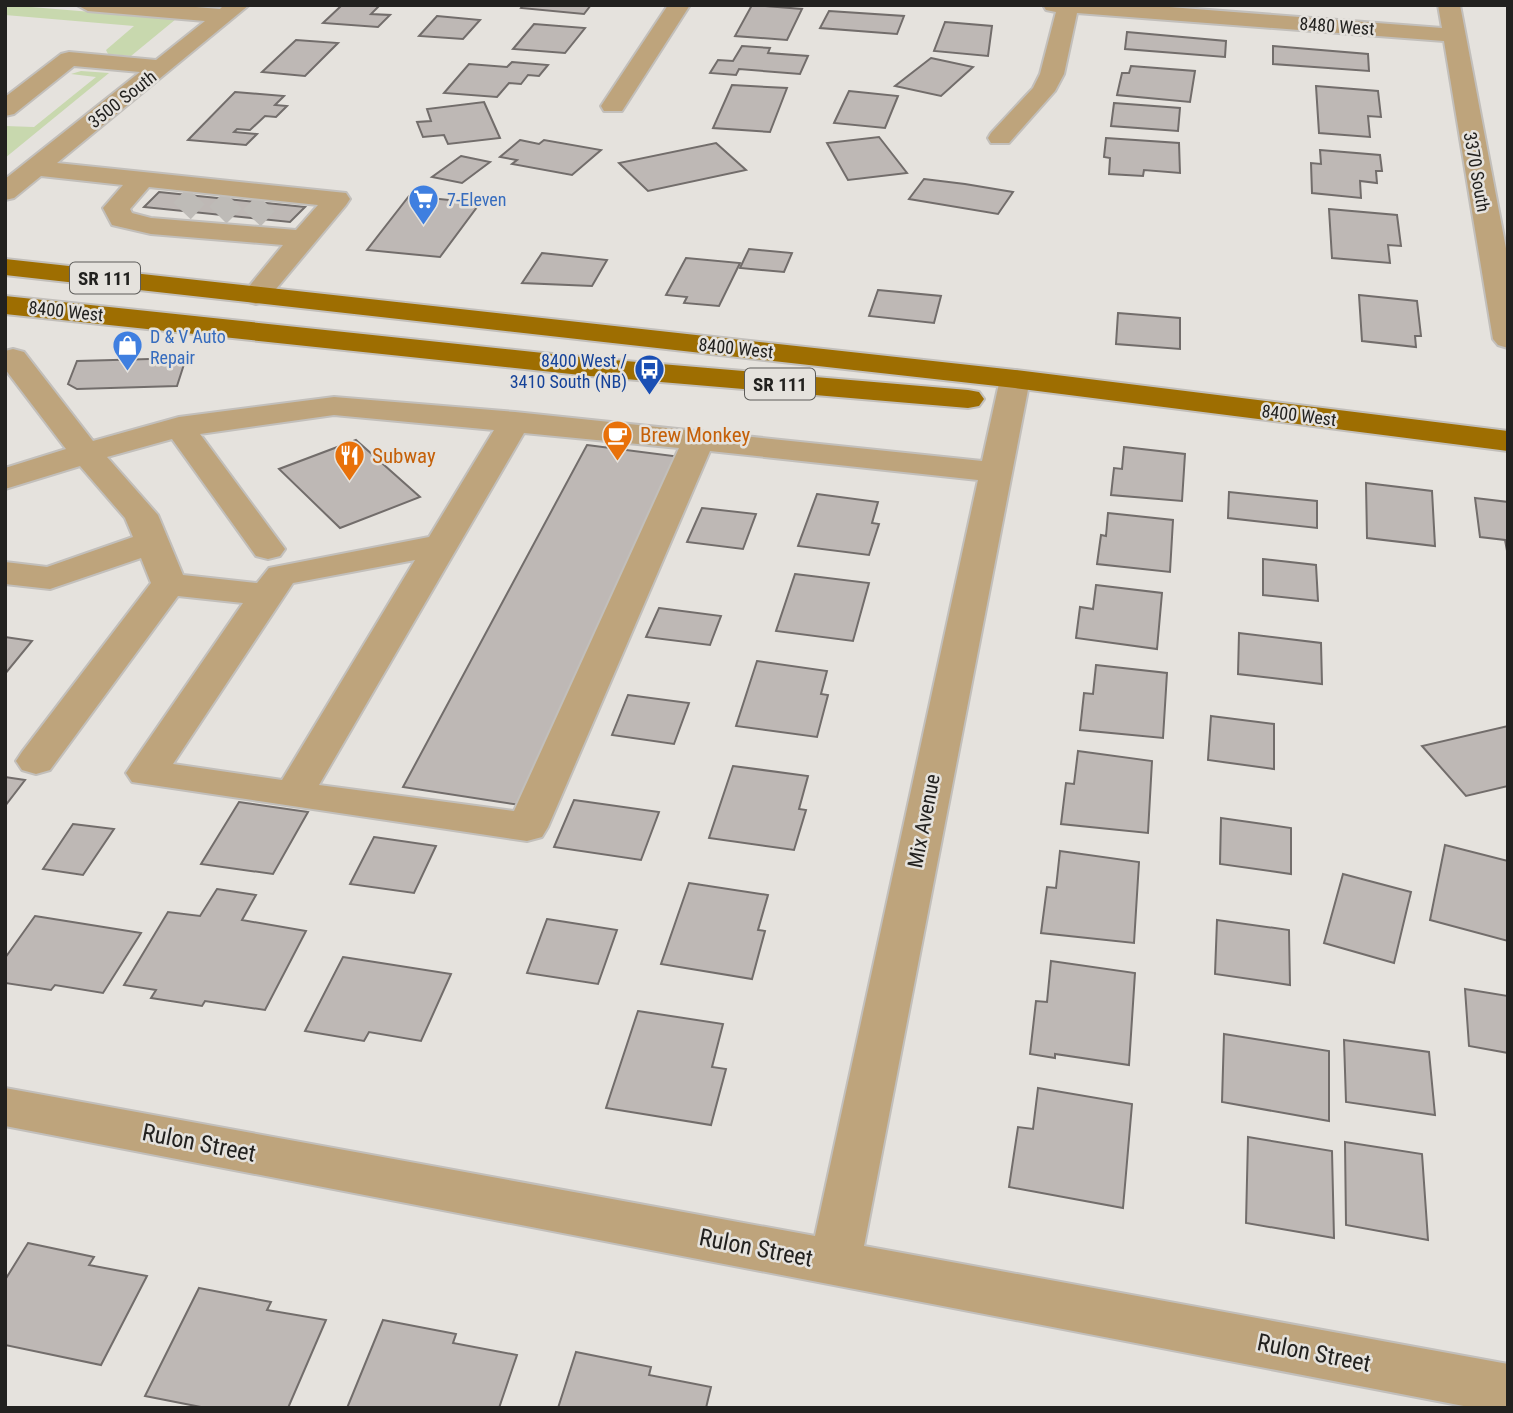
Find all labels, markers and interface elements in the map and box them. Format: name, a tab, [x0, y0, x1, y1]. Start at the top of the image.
street label: 8480 West	[1299, 13, 1375, 39]
street label: 3500 South	[84, 66, 160, 132]
street label: 3370 South	[1460, 130, 1494, 214]
supermarket icon: 7-Eleven	[407, 182, 441, 226]
place label: 7-Eleven	[447, 189, 507, 210]
road number: SR 111	[70, 262, 140, 294]
street label: 8400 West	[28, 297, 104, 325]
place label: D & V Auto Repair	[150, 326, 226, 368]
shop icon: D & V Auto Repair	[110, 329, 144, 373]
street label: 8400 West	[698, 334, 774, 362]
place label: 8400 West / 3410 South (NB)	[510, 350, 627, 393]
bus stop icon: 8400 West / 3410 South (NB)	[633, 353, 667, 397]
road number: SR 111	[745, 368, 815, 400]
street label: 8400 West	[1260, 400, 1338, 430]
cafe icon: Brew Monkey	[600, 418, 634, 462]
place label: Brew Monkey	[640, 423, 751, 447]
restaurant icon: Subway	[332, 439, 366, 483]
place label: Subway	[372, 444, 436, 468]
street label: Mix Avenue	[903, 772, 945, 870]
street label: Rulon Street	[140, 1118, 258, 1168]
street label: Rulon Street	[697, 1223, 815, 1273]
street label: Rulon Street	[1255, 1328, 1373, 1378]

